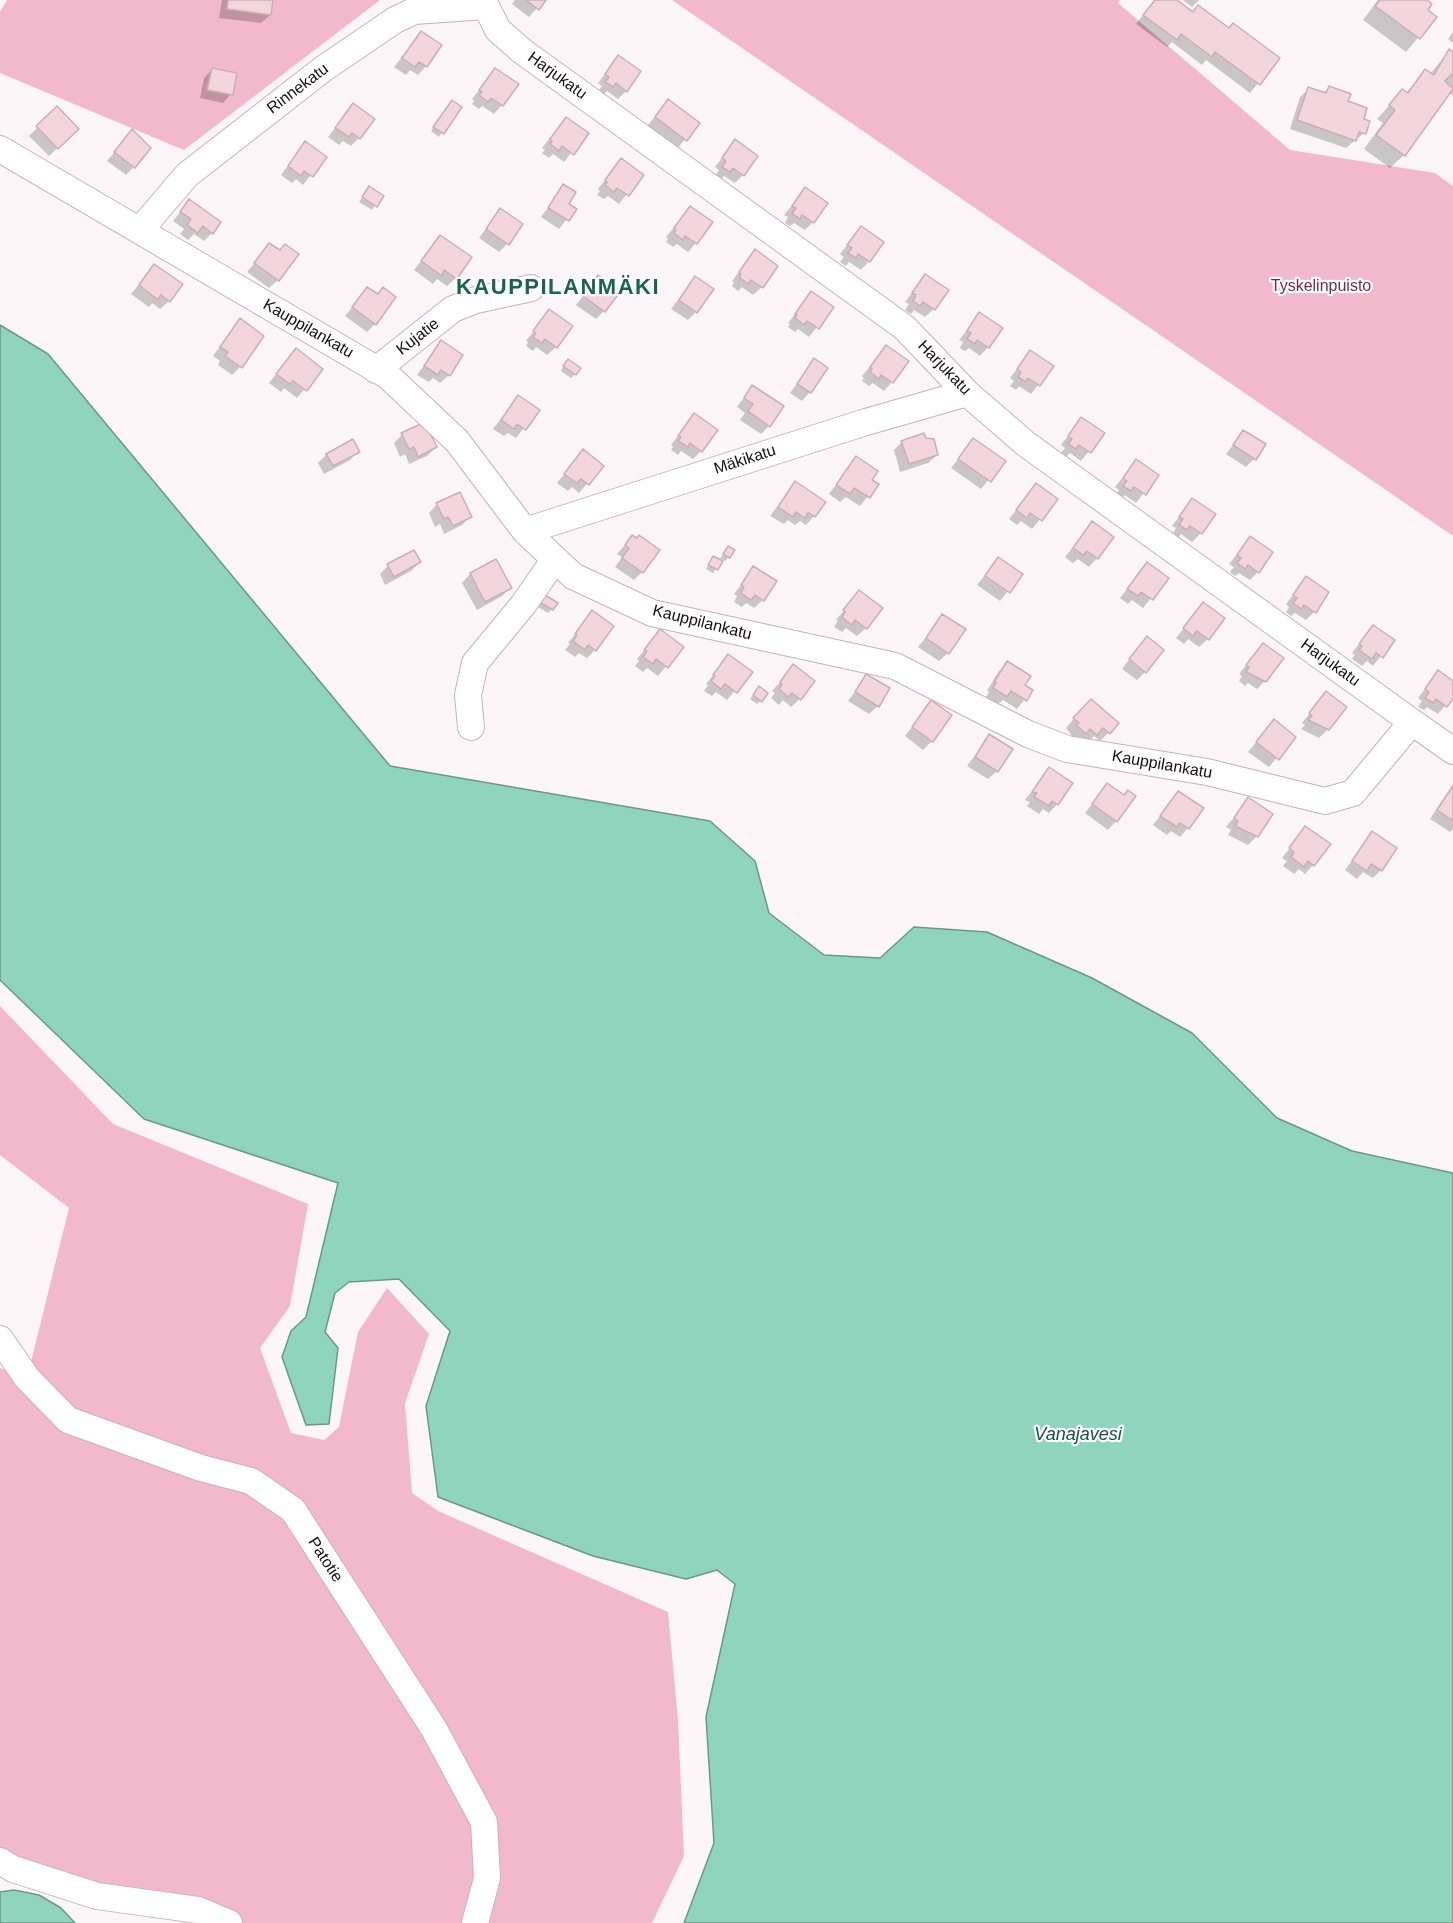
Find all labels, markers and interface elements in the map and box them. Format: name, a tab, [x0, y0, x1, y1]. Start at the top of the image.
street label: Harjukatu	[524, 48, 590, 104]
street label: Rinnekatu	[263, 60, 333, 118]
district label: KAUPPILANMÄKI	[456, 275, 660, 301]
park label: Tyskelinpuisto	[1271, 277, 1371, 297]
street label: Kauppilankatu	[259, 295, 357, 363]
street label: Kujatie	[393, 314, 443, 360]
street label: Harjukatu	[913, 337, 975, 399]
street label: Mäkikatu	[712, 441, 778, 479]
street label: Kauppilankatu	[650, 601, 754, 645]
street label: Harjukatu	[1297, 635, 1363, 691]
street label: Kauppilankatu	[1110, 747, 1214, 783]
water label: Vanajavesi	[1034, 1424, 1122, 1446]
street label: Patotie	[303, 1534, 347, 1586]

